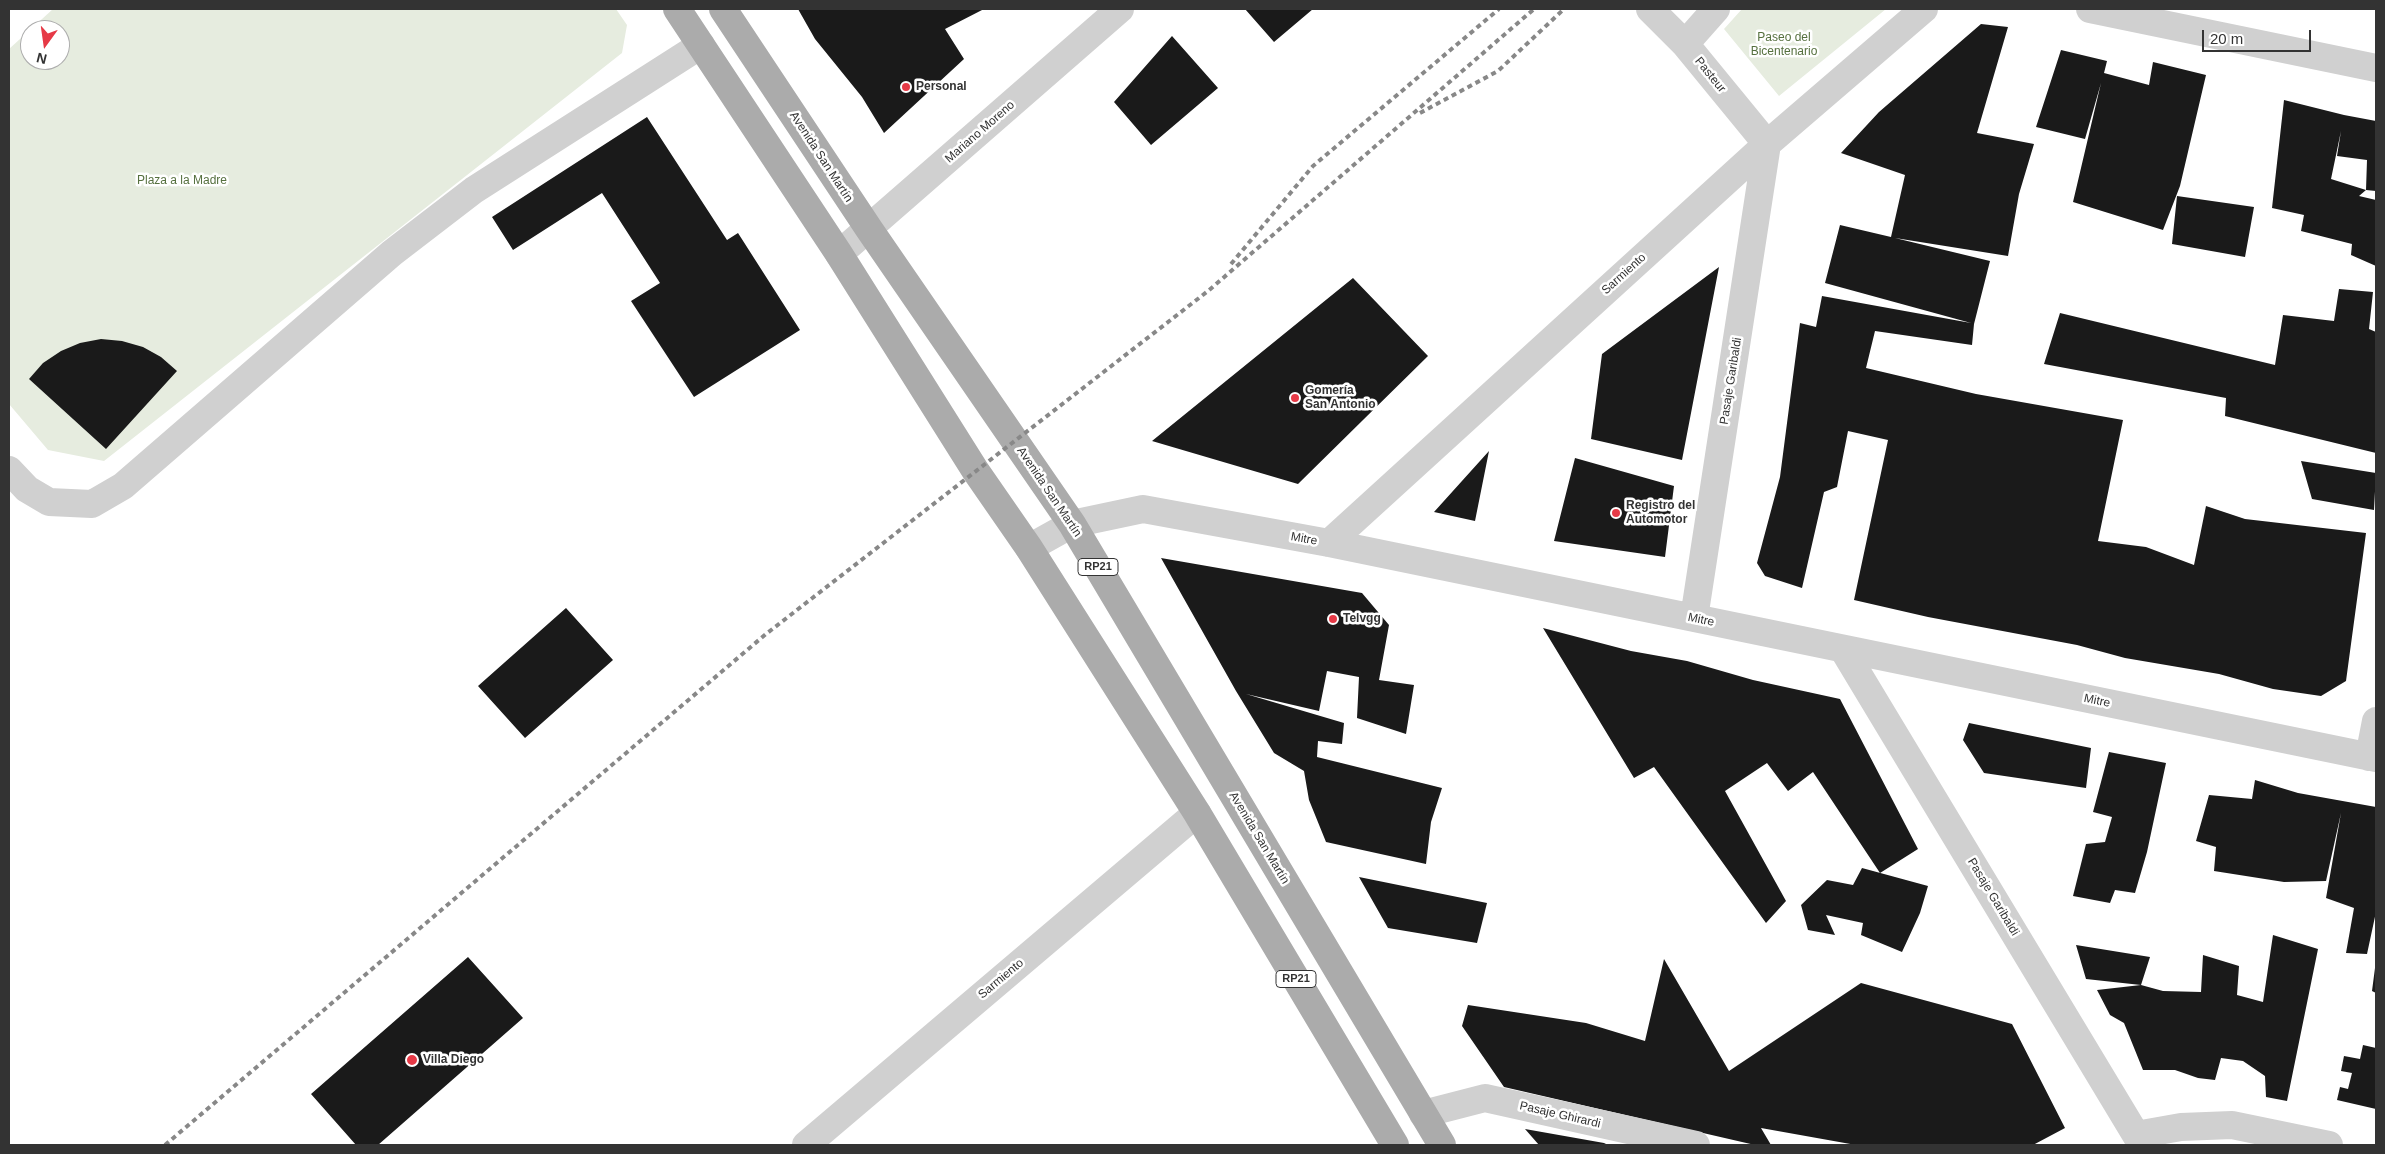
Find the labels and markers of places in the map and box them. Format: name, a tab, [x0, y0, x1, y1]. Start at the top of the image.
place label: Personal	[916, 80, 967, 94]
marker: Personal	[900, 81, 912, 93]
place label: Gomería San Antonio	[1305, 384, 1376, 412]
marker: Gomería San Antonio	[1289, 392, 1301, 404]
place label: Registro del Automotor	[1626, 499, 1695, 527]
marker: Registro del Automotor	[1610, 507, 1622, 519]
place label: Telvgg	[1343, 612, 1381, 626]
marker: Telvgg	[1327, 613, 1339, 625]
marker: Villa Diego	[405, 1053, 419, 1067]
place label: Villa Diego	[423, 1053, 484, 1067]

